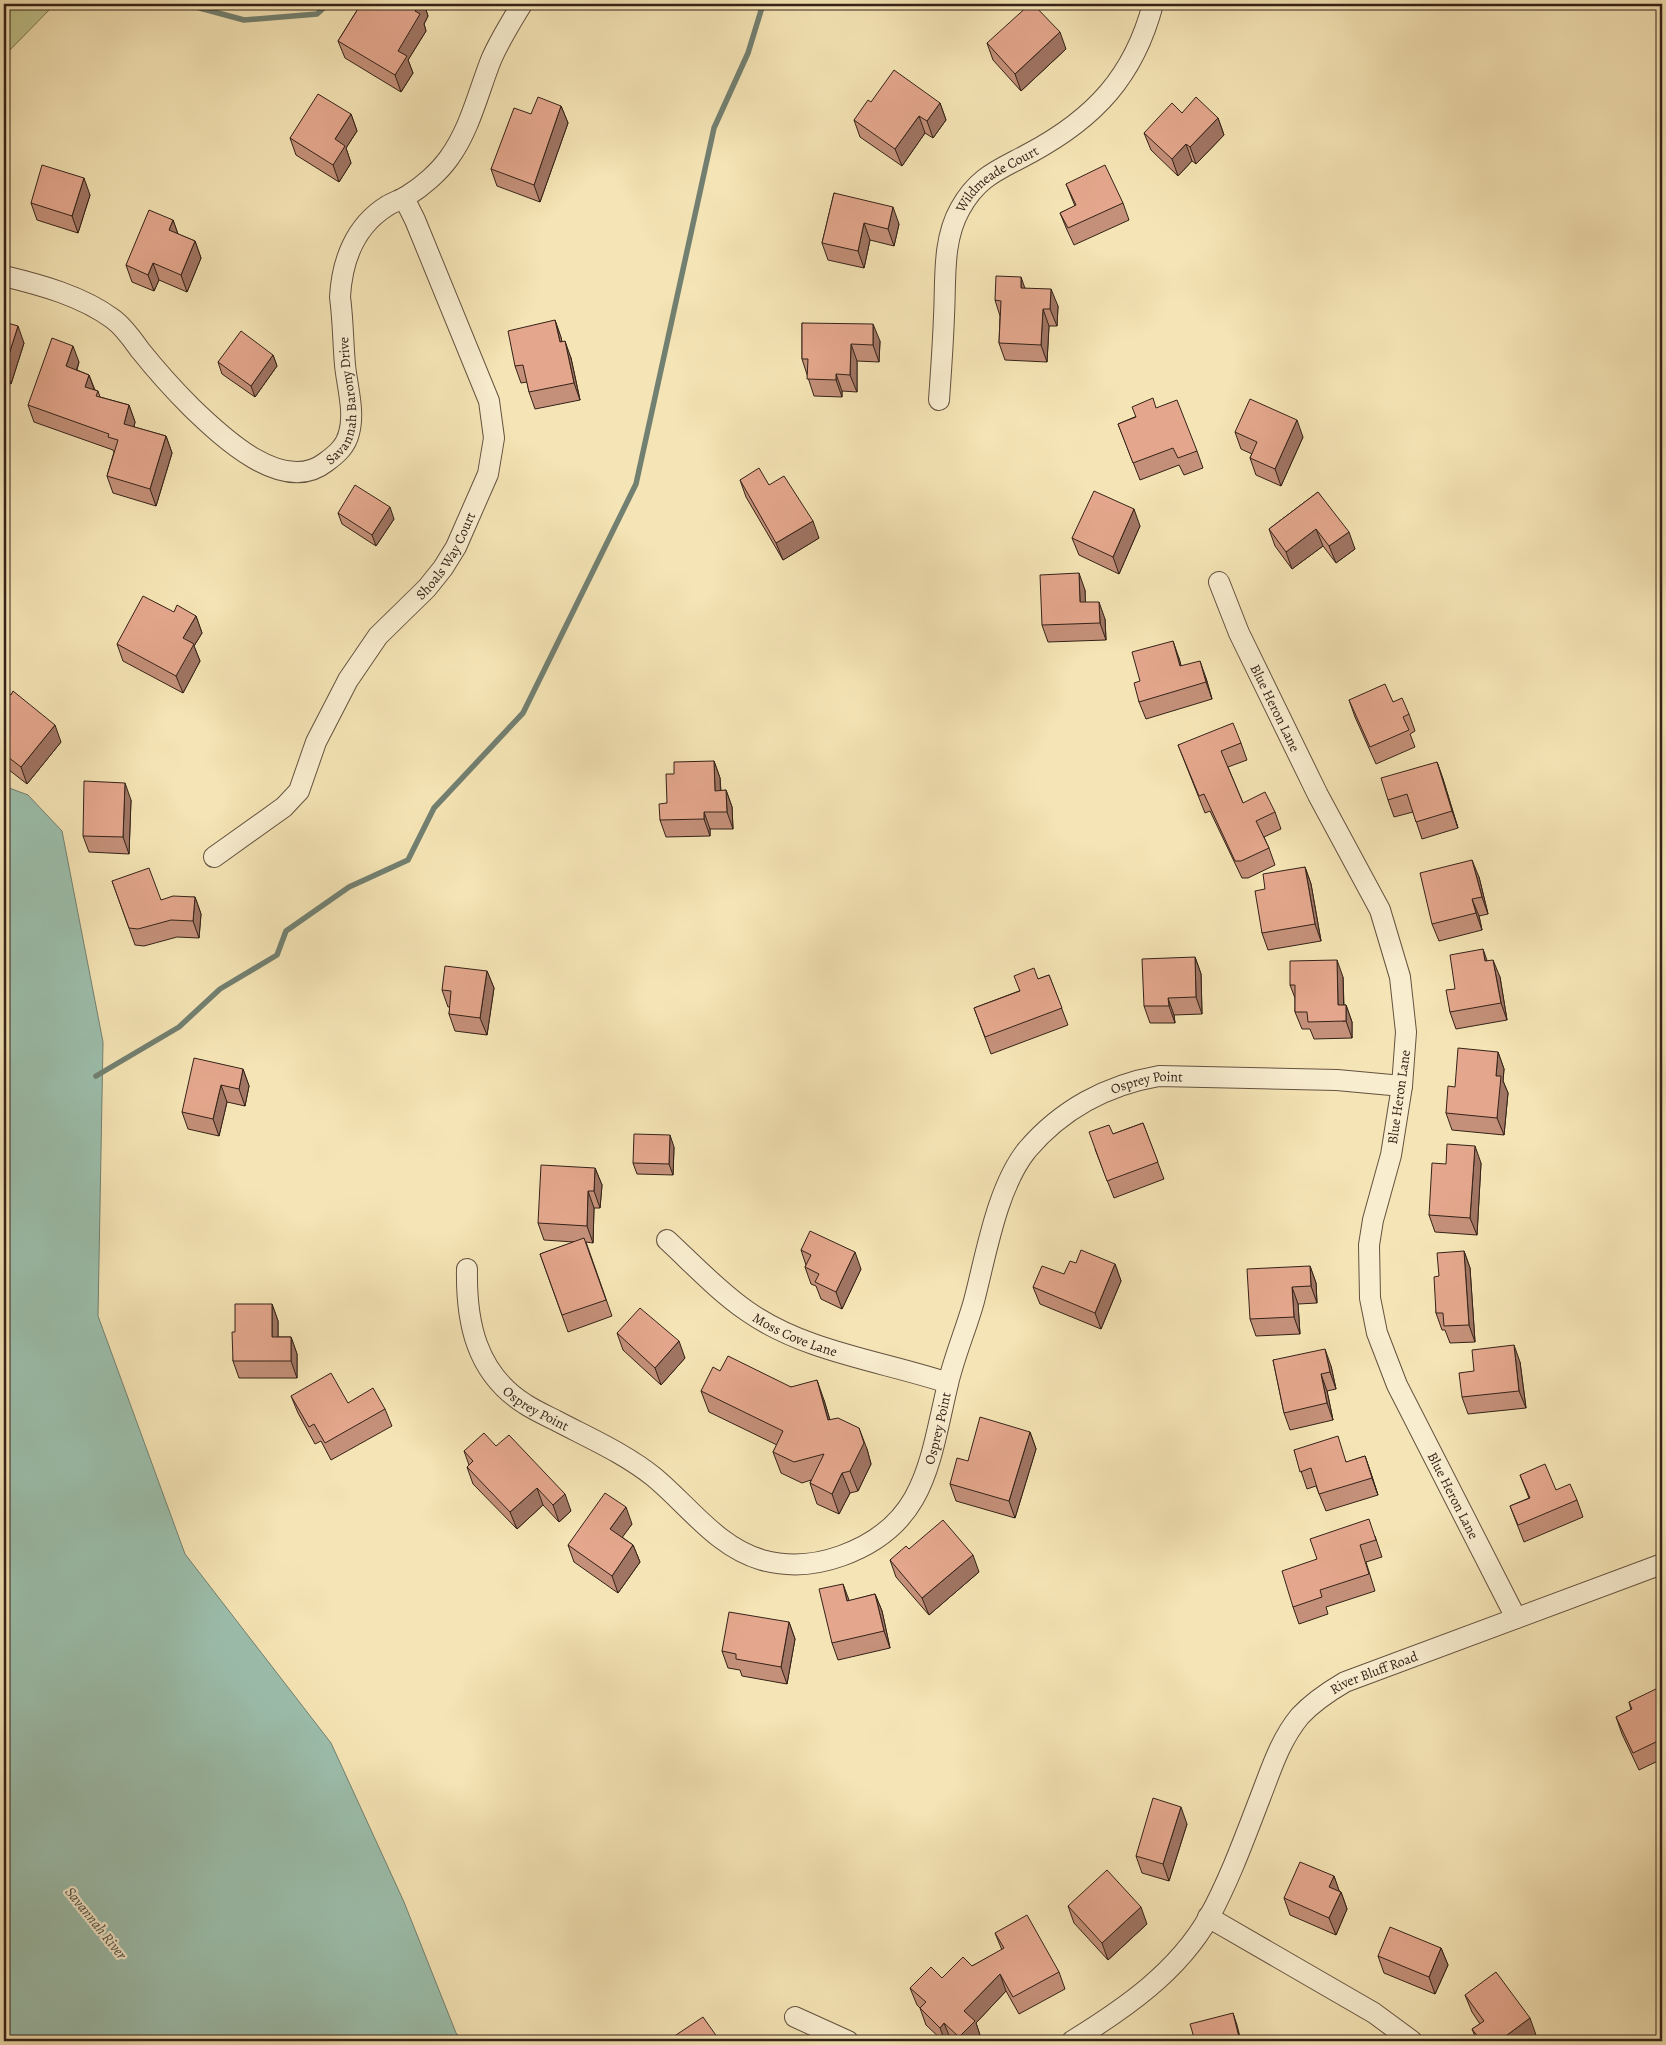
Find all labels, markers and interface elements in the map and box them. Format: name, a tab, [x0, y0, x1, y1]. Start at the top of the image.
street label: Wildmeade Court	[950, 141, 1042, 216]
street label: Savannah Barony Drive	[321, 336, 361, 469]
street label: Shoals Way Court	[411, 509, 480, 604]
street label: Blue Heron Lane	[1246, 661, 1305, 755]
street label: Blue Heron Lane	[1383, 1049, 1415, 1145]
street label: Osprey Point	[1108, 1066, 1183, 1098]
street label: Moss Cove Lane	[749, 1308, 840, 1361]
street label: Osprey Point	[499, 1381, 573, 1435]
street label: Osprey Point	[919, 1390, 955, 1467]
street label: Blue Heron Lane	[1423, 1449, 1483, 1542]
street label: River Bluff Road	[1326, 1646, 1421, 1699]
water label: Savannah River	[60, 1882, 132, 1964]

